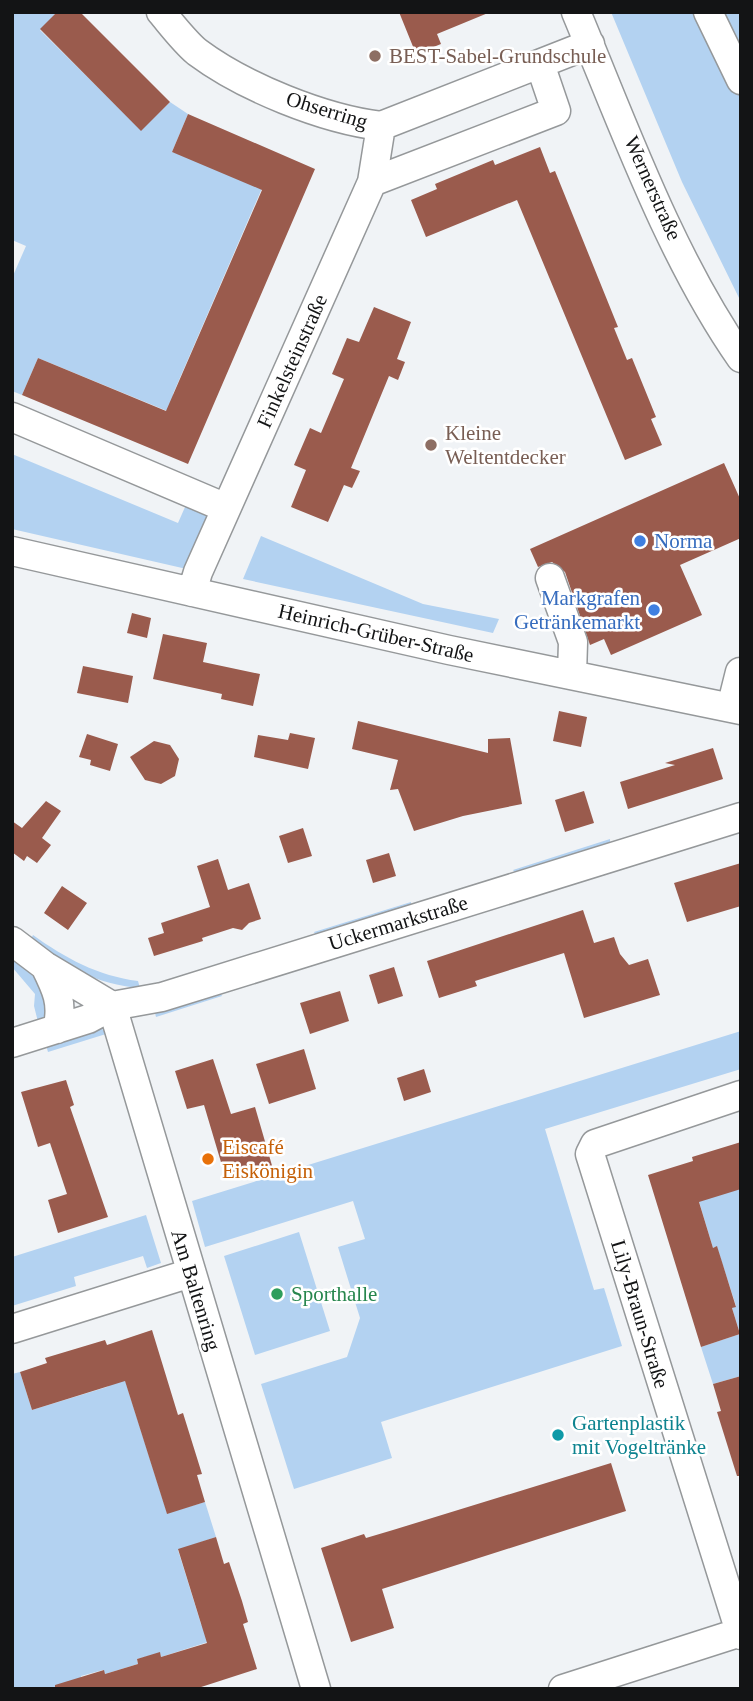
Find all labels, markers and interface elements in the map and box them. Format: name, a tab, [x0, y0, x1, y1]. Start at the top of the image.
place label: BEST-Sabel-Grundschule	[389, 44, 606, 68]
marker: BEST-Sabel-Grundschule	[367, 48, 383, 64]
street label: Ohserring	[283, 86, 371, 134]
street label: Wernerstraße	[619, 132, 687, 244]
street label: Finkelsteinstraße	[252, 291, 332, 431]
place label: Kleine Weltentdecker	[445, 421, 566, 469]
marker: Kleine Weltentdecker	[423, 437, 439, 453]
place label: Norma	[654, 529, 713, 553]
marker: Norma	[632, 533, 648, 549]
place label: Markgrafen Getränkemarkt	[514, 586, 640, 634]
street label: Heinrich-Grüber-Straße	[276, 599, 476, 667]
marker: Markgrafen Getränkemarkt	[646, 602, 662, 618]
street label: Uckermarkstraße	[325, 890, 471, 956]
place label: Eiscafé Eiskönigin	[222, 1135, 314, 1183]
marker: Eiscafé Eiskönigin	[200, 1151, 216, 1167]
street label: Am Baltenring	[166, 1227, 226, 1354]
street label: Lily-Braun-Straße	[606, 1237, 674, 1391]
place label: Sporthalle	[291, 1282, 377, 1306]
marker: Sporthalle	[269, 1286, 285, 1302]
place label: Gartenplastik mit Vogeltränke	[572, 1411, 706, 1459]
marker: Gartenplastik mit Vogeltränke	[550, 1427, 566, 1443]

